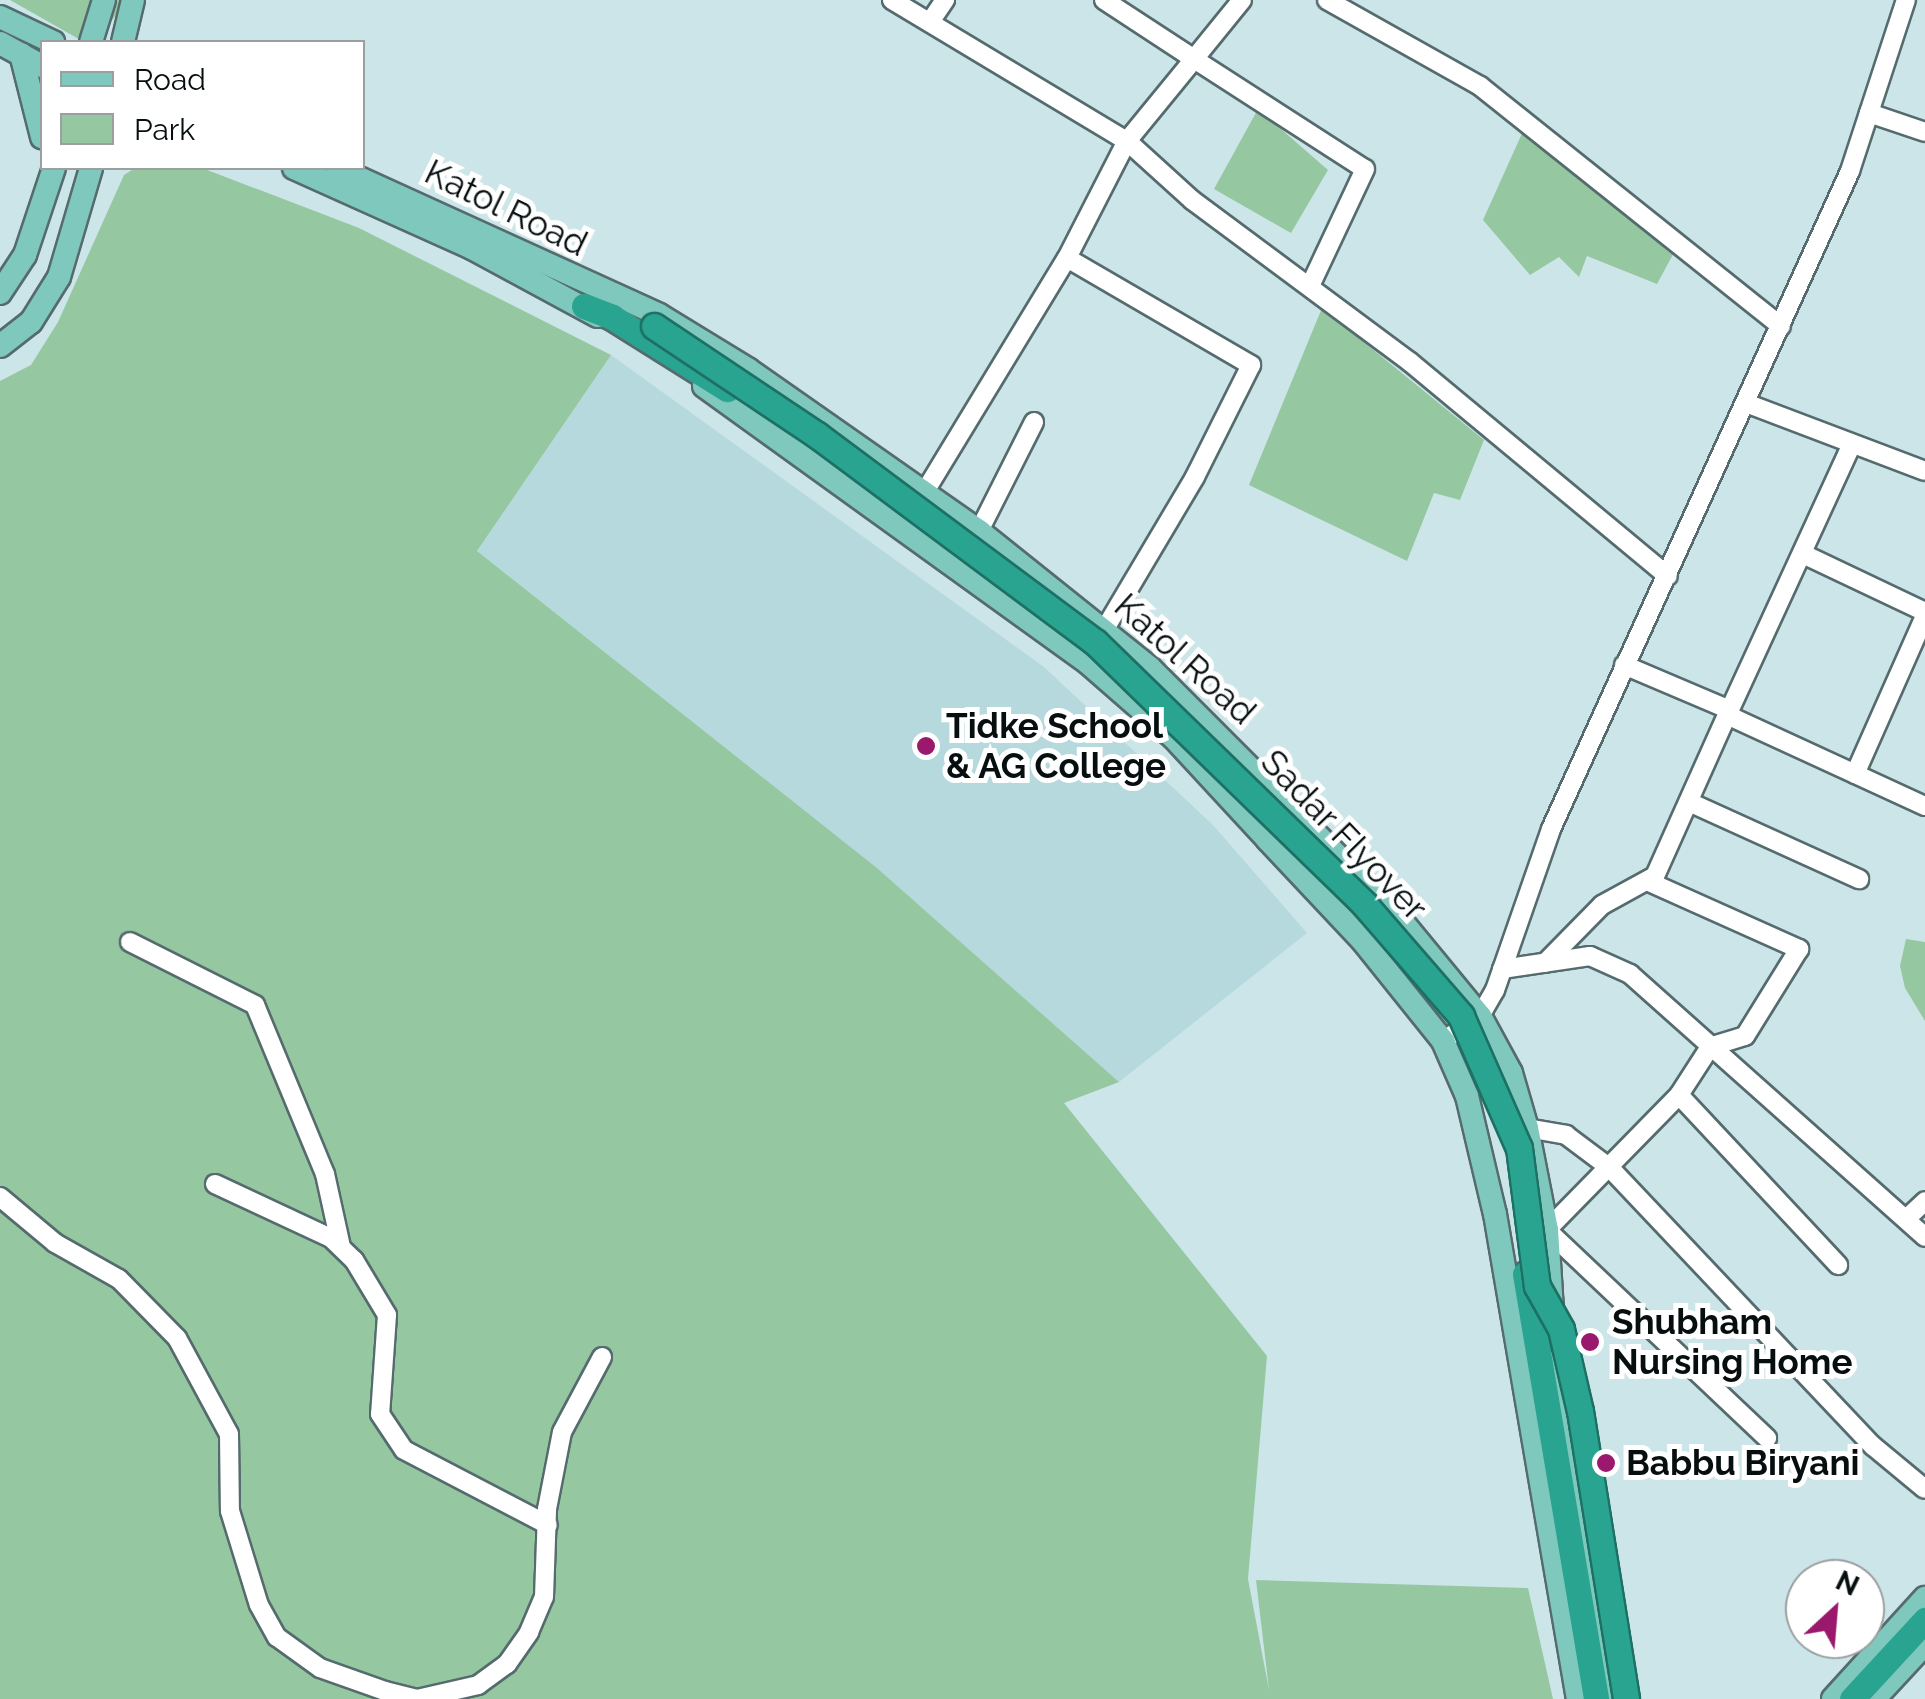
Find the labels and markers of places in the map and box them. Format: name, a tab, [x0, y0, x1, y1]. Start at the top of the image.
place label: Tidke School & AG College	[946, 705, 1167, 787]
marker: Tidke School & AG College	[915, 735, 937, 757]
place label: Shubham Nursing Home	[1612, 1301, 1852, 1383]
marker: Shubham Nursing Home	[1577, 1329, 1603, 1355]
place label: Babbu Biryani	[1626, 1442, 1860, 1484]
marker: Babbu Biryani	[1595, 1452, 1617, 1474]

